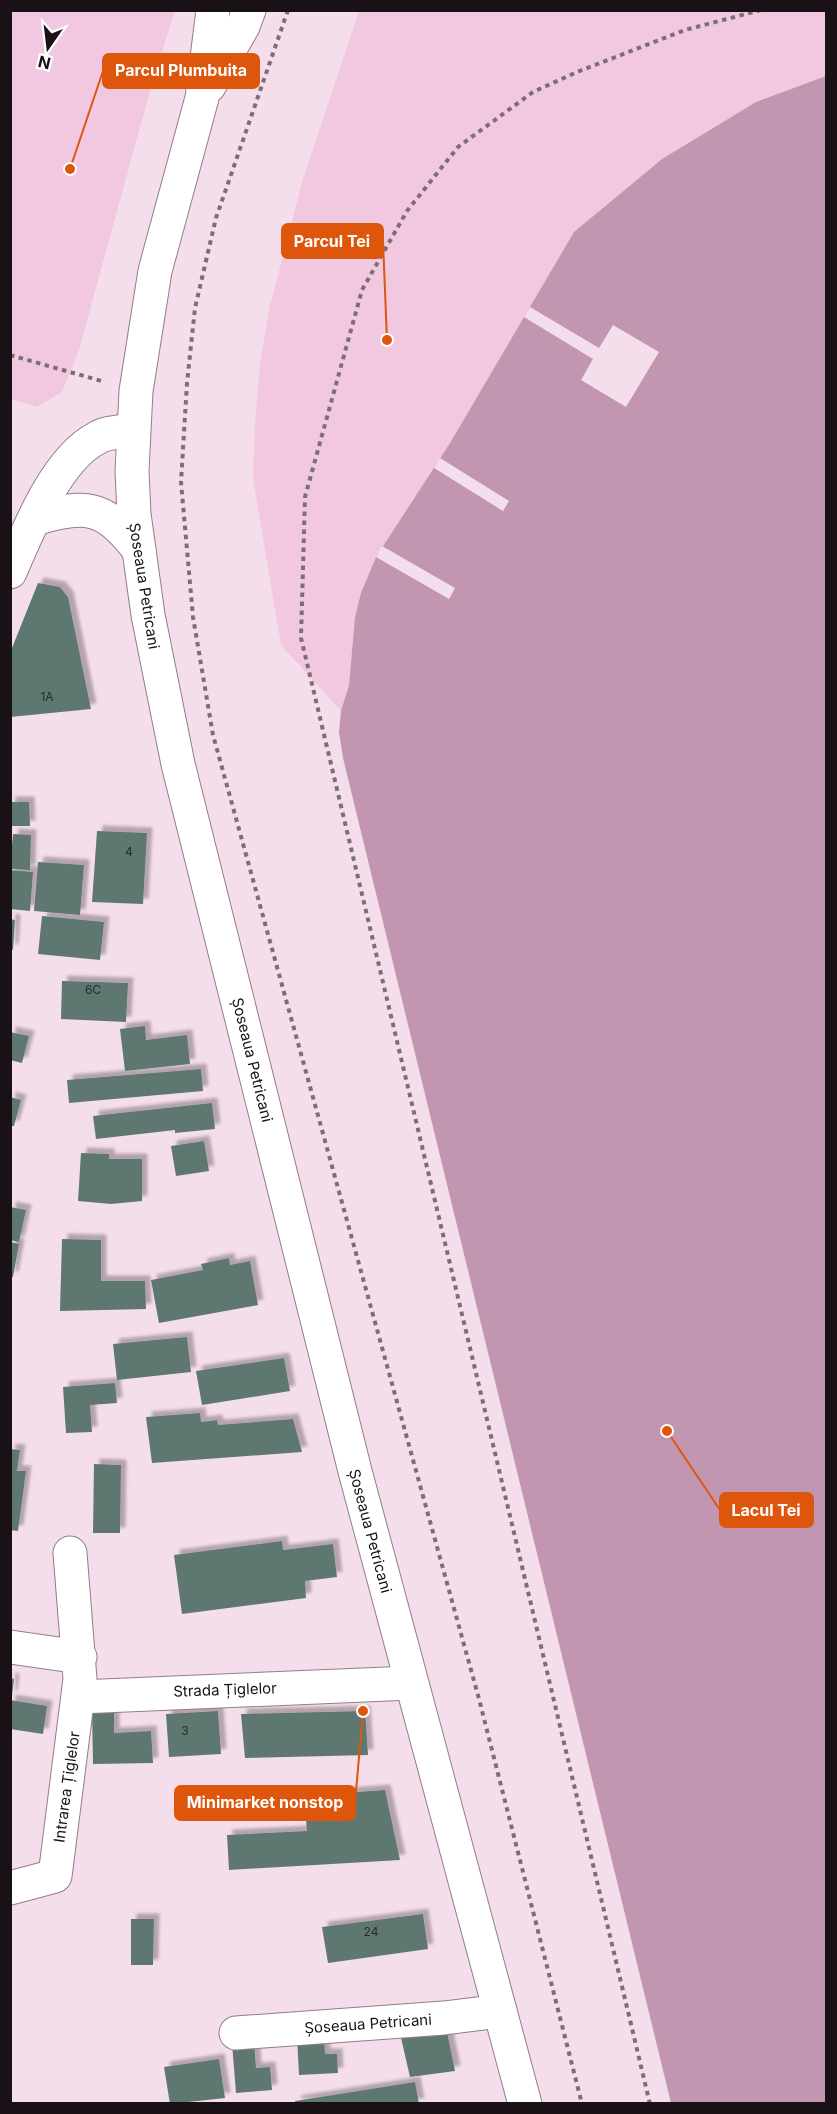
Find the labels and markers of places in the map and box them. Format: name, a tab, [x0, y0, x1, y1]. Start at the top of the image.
callout: Parcul Plumbuita	[103, 54, 259, 88]
callout: Parcul Tei	[282, 224, 383, 258]
callout: Lacul Tei	[720, 1493, 813, 1527]
callout: Minimarket nonstop	[175, 1786, 355, 1820]

